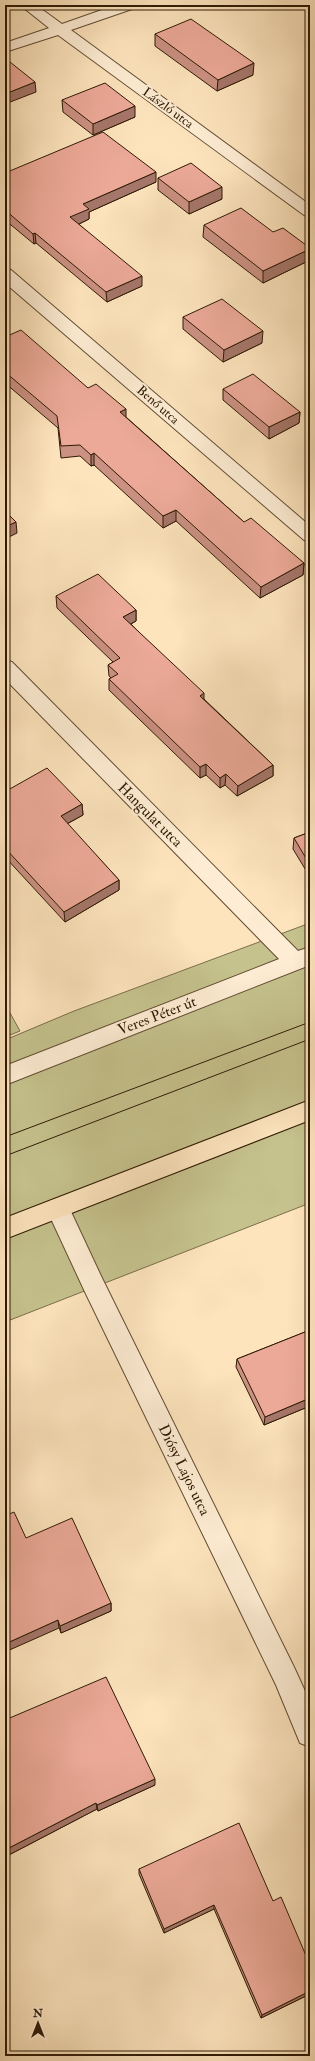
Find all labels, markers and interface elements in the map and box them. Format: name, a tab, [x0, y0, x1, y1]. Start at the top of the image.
street label: László utca	[139, 84, 197, 132]
street label: Benő utca	[133, 382, 183, 428]
street label: Hangulat utca	[113, 778, 187, 852]
street label: Veres Péter út	[115, 992, 199, 1040]
street label: Diósy Lajos utca	[154, 1421, 215, 1519]
north arrow	[18, 2003, 58, 2043]
text: N	[32, 2007, 44, 2020]

